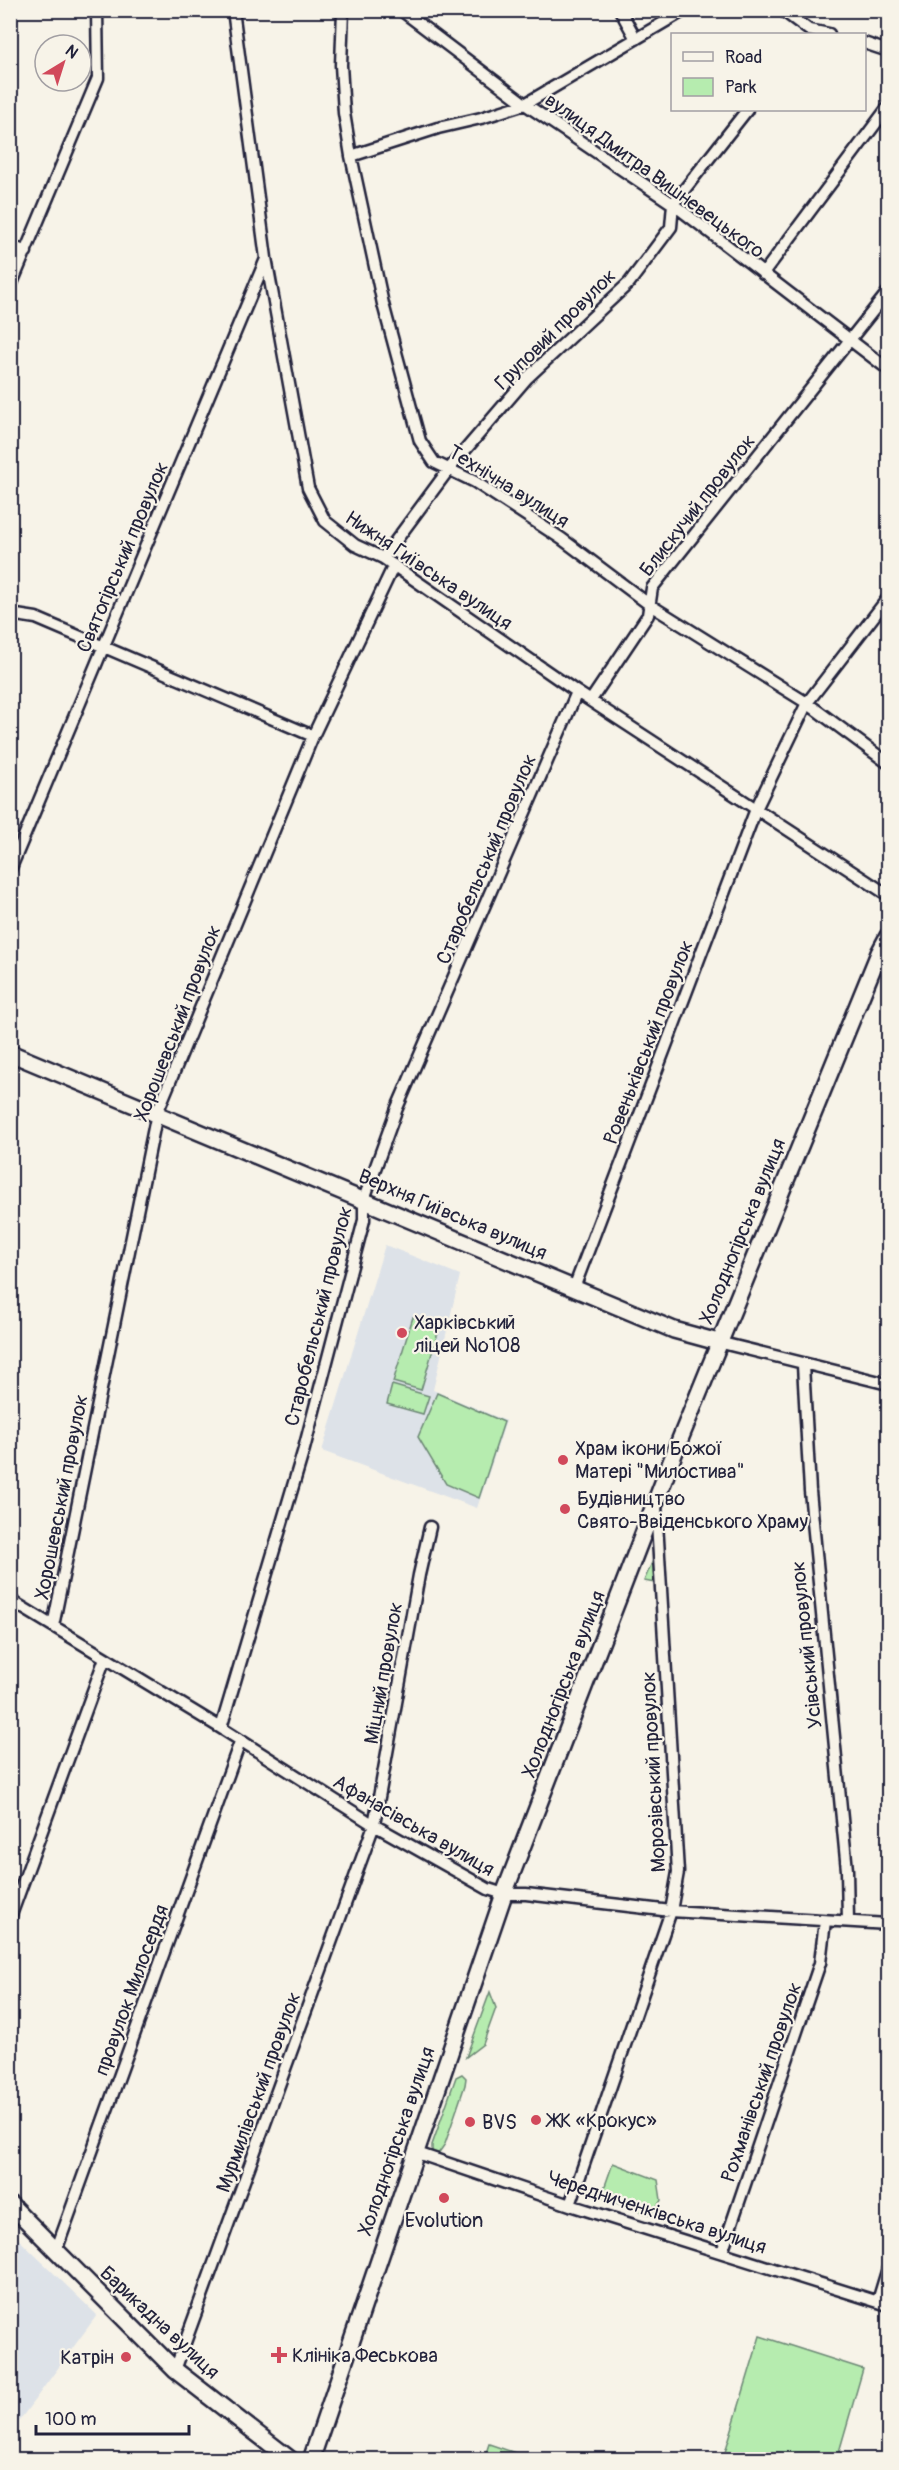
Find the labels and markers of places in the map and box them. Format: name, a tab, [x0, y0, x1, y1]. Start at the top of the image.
place label: Харківський ліцей №108	[414, 1310, 520, 1358]
marker: Харківський ліцей №108	[395, 1326, 409, 1340]
place label: Храм ікони Божої Матері "Милостива"	[575, 1436, 745, 1484]
marker: Храм ікони Божої Матері "Милостива"	[556, 1453, 570, 1467]
place label: Будівництво Свято-Ввіденського Храму	[577, 1486, 808, 1534]
marker: Будівництво Свято-Ввіденського Храму	[558, 1502, 572, 1516]
place label: ЖК «Крокус»	[545, 2108, 657, 2133]
place label: BVS	[482, 2110, 517, 2135]
marker: ЖК «Крокус»	[529, 2113, 543, 2127]
marker: BVS	[463, 2115, 477, 2129]
marker: Evolution	[437, 2191, 451, 2205]
place label: Evolution	[405, 2208, 483, 2233]
place label: Клініка Феськова	[292, 2343, 438, 2368]
place label: Катрін	[60, 2345, 114, 2370]
marker: Клініка Феськова	[270, 2346, 288, 2364]
marker: Катрін	[119, 2350, 133, 2364]

